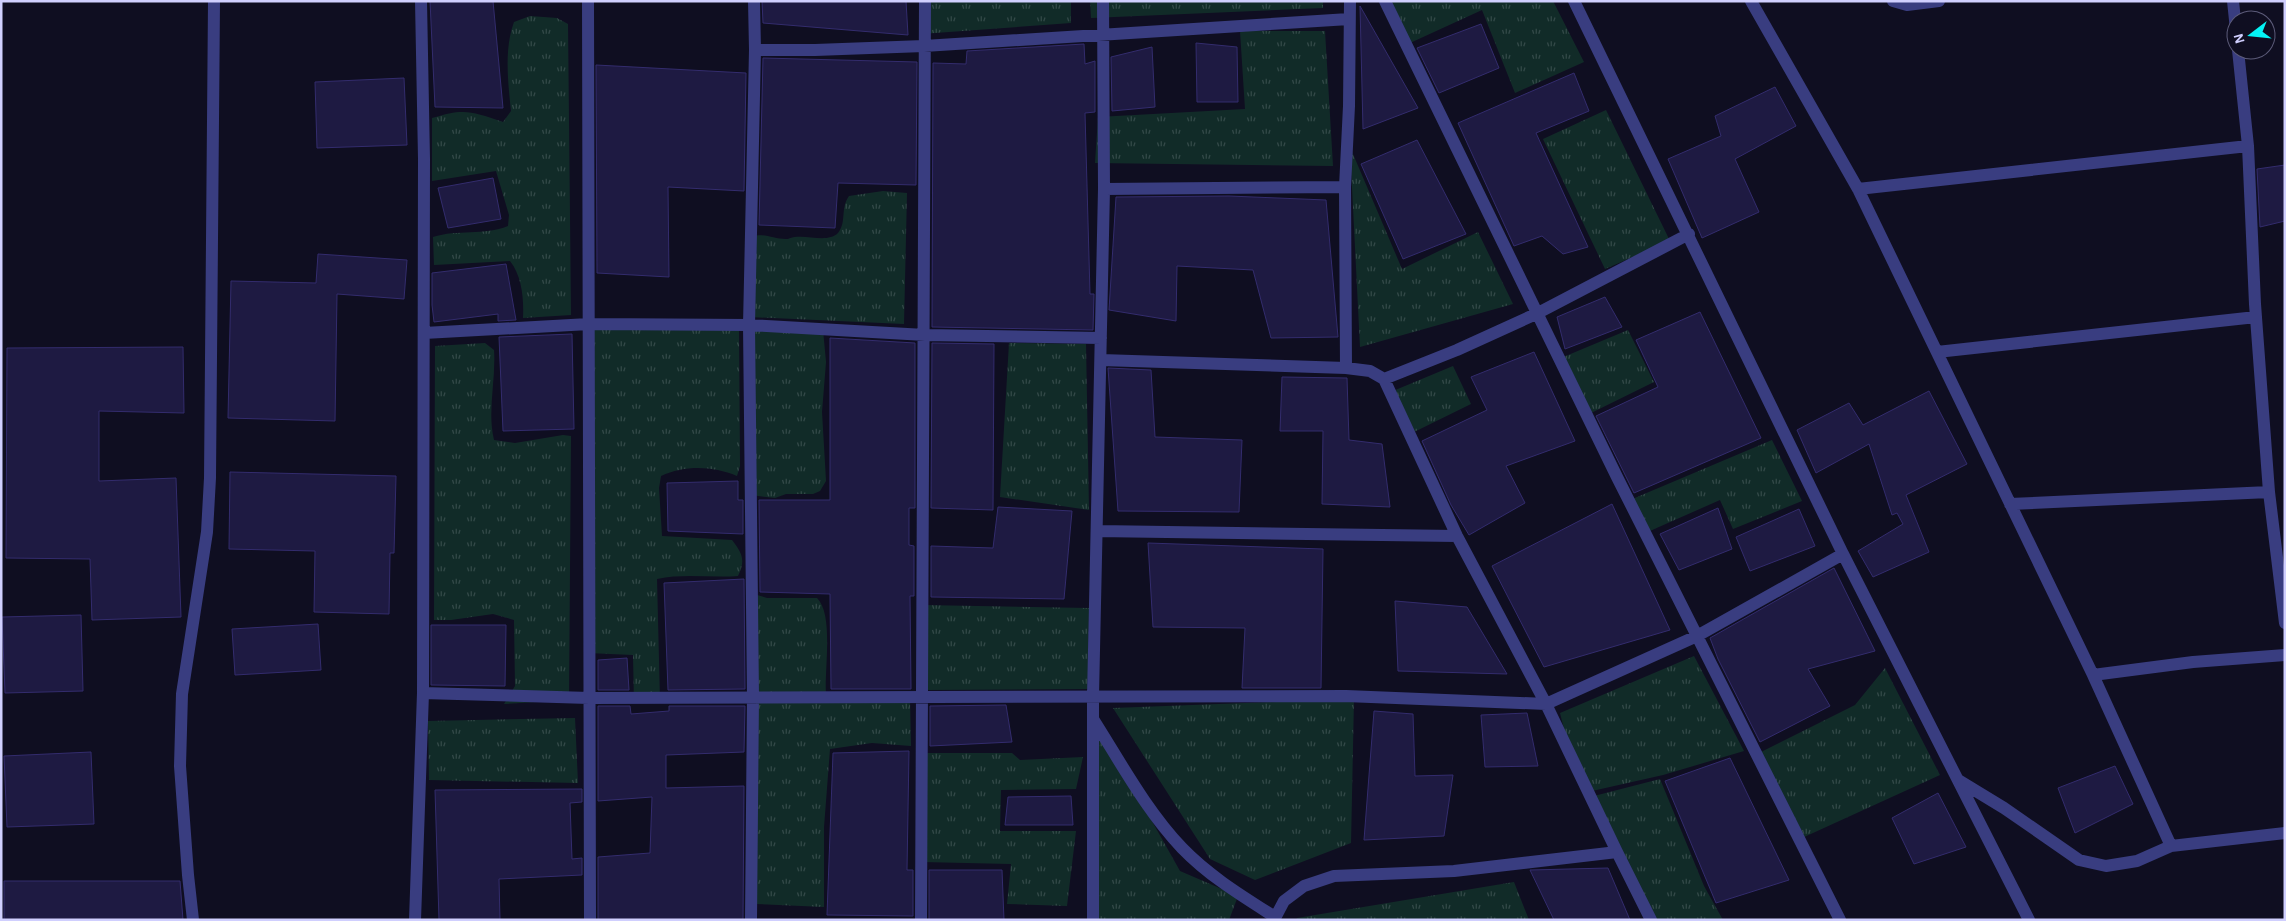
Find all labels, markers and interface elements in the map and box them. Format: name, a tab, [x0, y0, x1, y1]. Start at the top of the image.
north arrow	[2226, 10, 2276, 60]
text: N	[2231, 32, 2248, 45]

